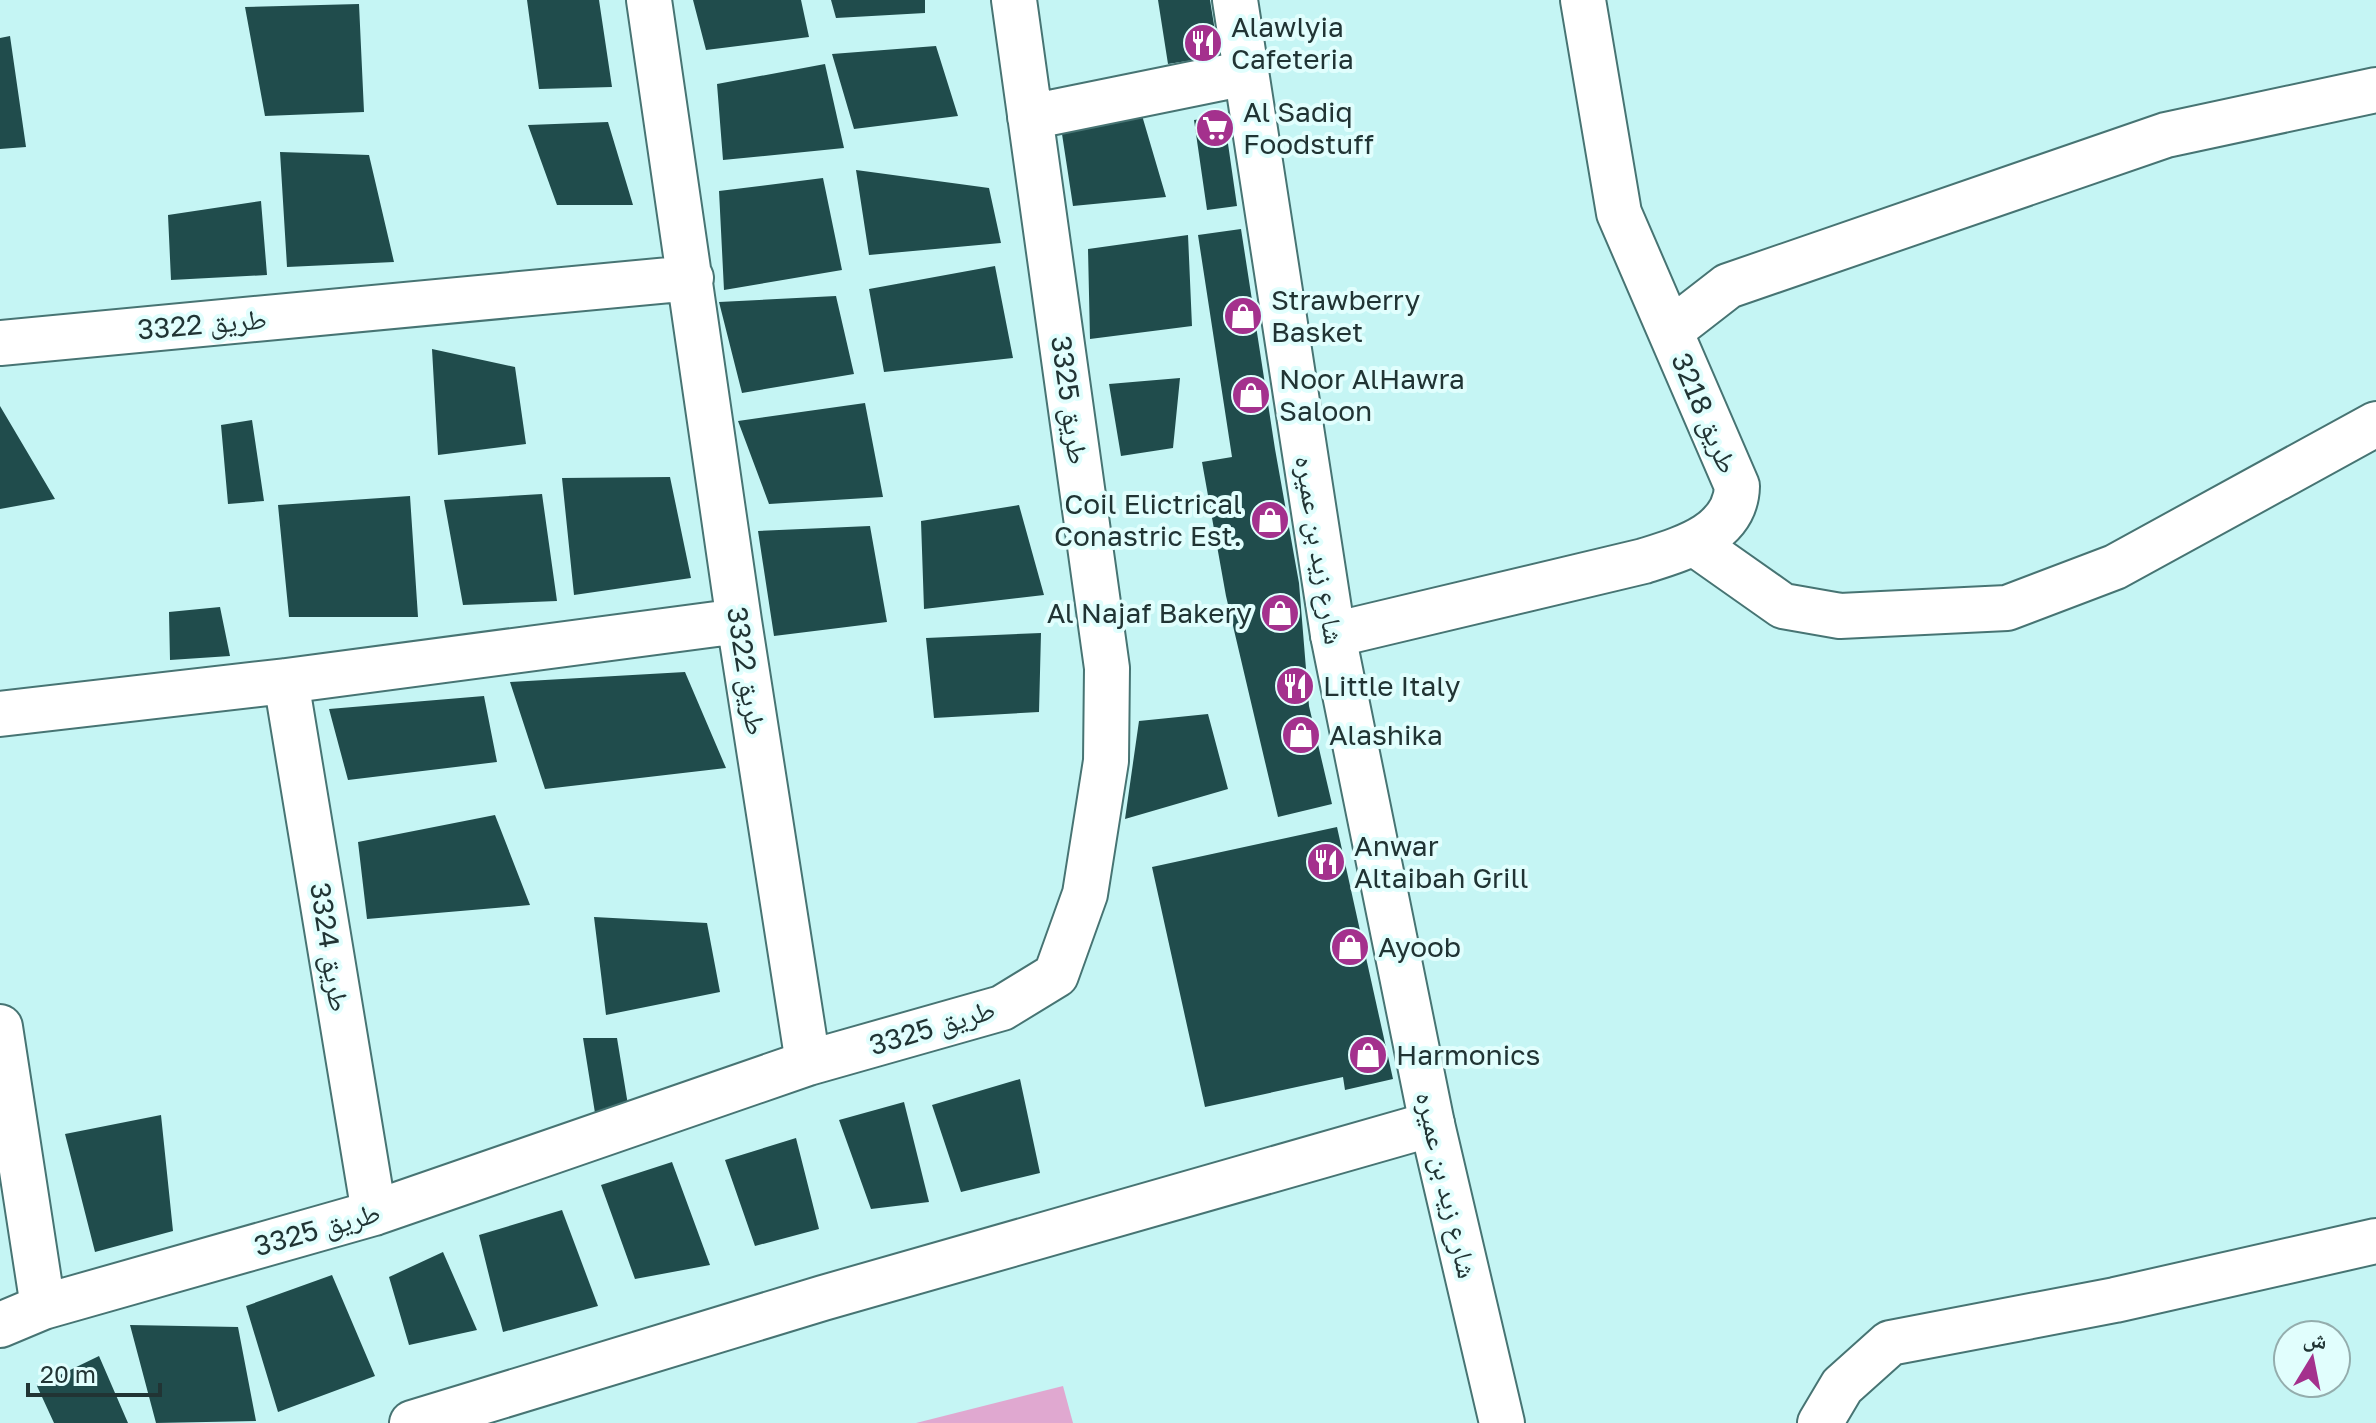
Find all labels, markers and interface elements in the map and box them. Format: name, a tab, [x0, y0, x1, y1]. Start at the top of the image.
place label: Alawlyia Cafeteria	[1231, 10, 1354, 75]
restaurant icon: Alawlyia Cafeteria	[1182, 22, 1224, 64]
place label: Al Sadiq Foodstuff	[1243, 95, 1374, 160]
supermarket icon: Al Sadiq Foodstuff	[1194, 107, 1236, 149]
place label: Strawberry Basket	[1271, 283, 1421, 348]
shop icon: Strawberry Basket	[1222, 295, 1264, 337]
street label: طريق 3322	[136, 301, 268, 348]
street label: طريق 3325	[1043, 333, 1096, 467]
street label: طريق 3218	[1663, 348, 1746, 479]
place label: Noor AlHawra Saloon	[1279, 362, 1465, 427]
shop icon: Noor AlHawra Saloon	[1230, 374, 1272, 416]
street label: شارع زيد بن عميره	[1287, 453, 1352, 647]
place label: Coil Elictrical Conastric Est.	[1054, 487, 1242, 552]
shop icon: Coil Elictrical Conastric Est.	[1249, 499, 1291, 541]
shop icon: Al Najaf Bakery	[1259, 592, 1301, 634]
place label: Al Najaf Bakery	[1047, 596, 1252, 629]
street label: طريق 3322	[719, 604, 774, 738]
restaurant icon: Little Italy	[1274, 665, 1316, 707]
place label: Little Italy	[1323, 669, 1461, 702]
shop icon: Alashika	[1280, 714, 1322, 756]
place label: Alashika	[1329, 718, 1443, 751]
place label: Anwar Altaibah Grill	[1354, 829, 1528, 894]
restaurant icon: Anwar Altaibah Grill	[1305, 841, 1347, 883]
street label: طريق 3324	[302, 880, 357, 1014]
shop icon: Ayoob	[1329, 926, 1371, 968]
place label: Ayoob	[1378, 930, 1461, 963]
street label: طريق 3325	[865, 992, 999, 1063]
shop icon: Harmonics	[1347, 1034, 1389, 1076]
place label: Harmonics	[1396, 1038, 1540, 1071]
street label: شارع زيد بن عميره	[1408, 1088, 1485, 1282]
street label: طريق 3325	[250, 1195, 384, 1264]
north arrow	[2272, 1319, 2352, 1399]
text: ش	[2302, 1323, 2329, 1355]
scale bar	[28, 1347, 160, 1397]
text: 20 m	[40, 1359, 96, 1388]

